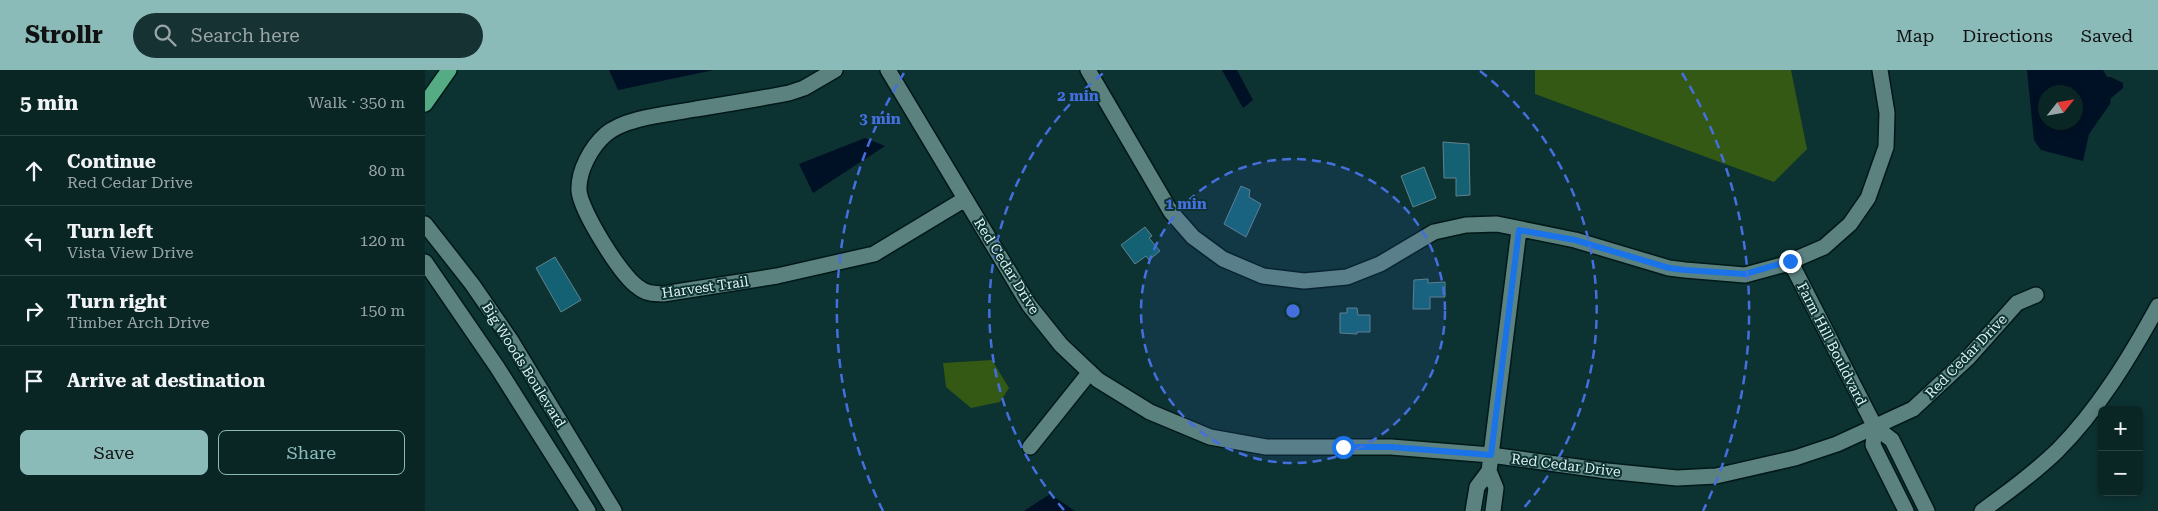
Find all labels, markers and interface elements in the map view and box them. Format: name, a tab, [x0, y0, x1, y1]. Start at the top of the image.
search box	[133, 13, 483, 58]
text: Strollr	[25, 21, 103, 49]
icon: search	[151, 21, 179, 49]
text: Search here	[191, 24, 300, 47]
text: Map	[1896, 25, 1934, 46]
text: Directions	[1962, 25, 2053, 46]
text: Saved	[2081, 25, 2133, 46]
north arrow	[2038, 85, 2083, 130]
text: 2 min	[1057, 87, 1099, 105]
text: 5 min	[20, 91, 78, 115]
text: Walk · 350 m	[308, 93, 405, 112]
text: 3 min	[859, 110, 901, 128]
text: Continue	[67, 150, 156, 173]
icon: ahead	[20, 157, 48, 185]
text: 80 m	[368, 161, 405, 180]
text: Red Cedar Drive	[67, 173, 193, 192]
text: 1 min	[1165, 195, 1207, 213]
street label: Red Cedar Drive	[971, 215, 1043, 317]
text: Turn left	[67, 220, 153, 243]
icon: left	[20, 227, 48, 255]
text: 120 m	[359, 231, 405, 250]
text: Vista View Drive	[67, 243, 194, 262]
route end	[1779, 250, 1802, 273]
street label: Harvest Trail	[661, 273, 750, 301]
street label: Farm Hill Bouldvard	[1794, 280, 1870, 408]
text: Turn right	[67, 290, 167, 313]
icon: right	[20, 297, 48, 325]
street label: Big Woods Boulevard	[479, 300, 569, 430]
text: 150 m	[359, 301, 405, 320]
centre of rings	[1284, 302, 1302, 320]
street label: Red Cedar Drive	[1922, 311, 2010, 401]
text: Timber Arch Drive	[67, 313, 210, 332]
icon: arrive	[20, 367, 48, 395]
text: Arrive at destination	[67, 369, 265, 392]
map controls	[2098, 406, 2143, 496]
button: +	[2098, 406, 2143, 451]
button: Save	[20, 430, 208, 475]
button: Share	[218, 430, 405, 475]
route start	[1332, 436, 1355, 459]
street label: Red Cedar Drive	[1510, 450, 1622, 480]
button: −	[2098, 451, 2143, 496]

